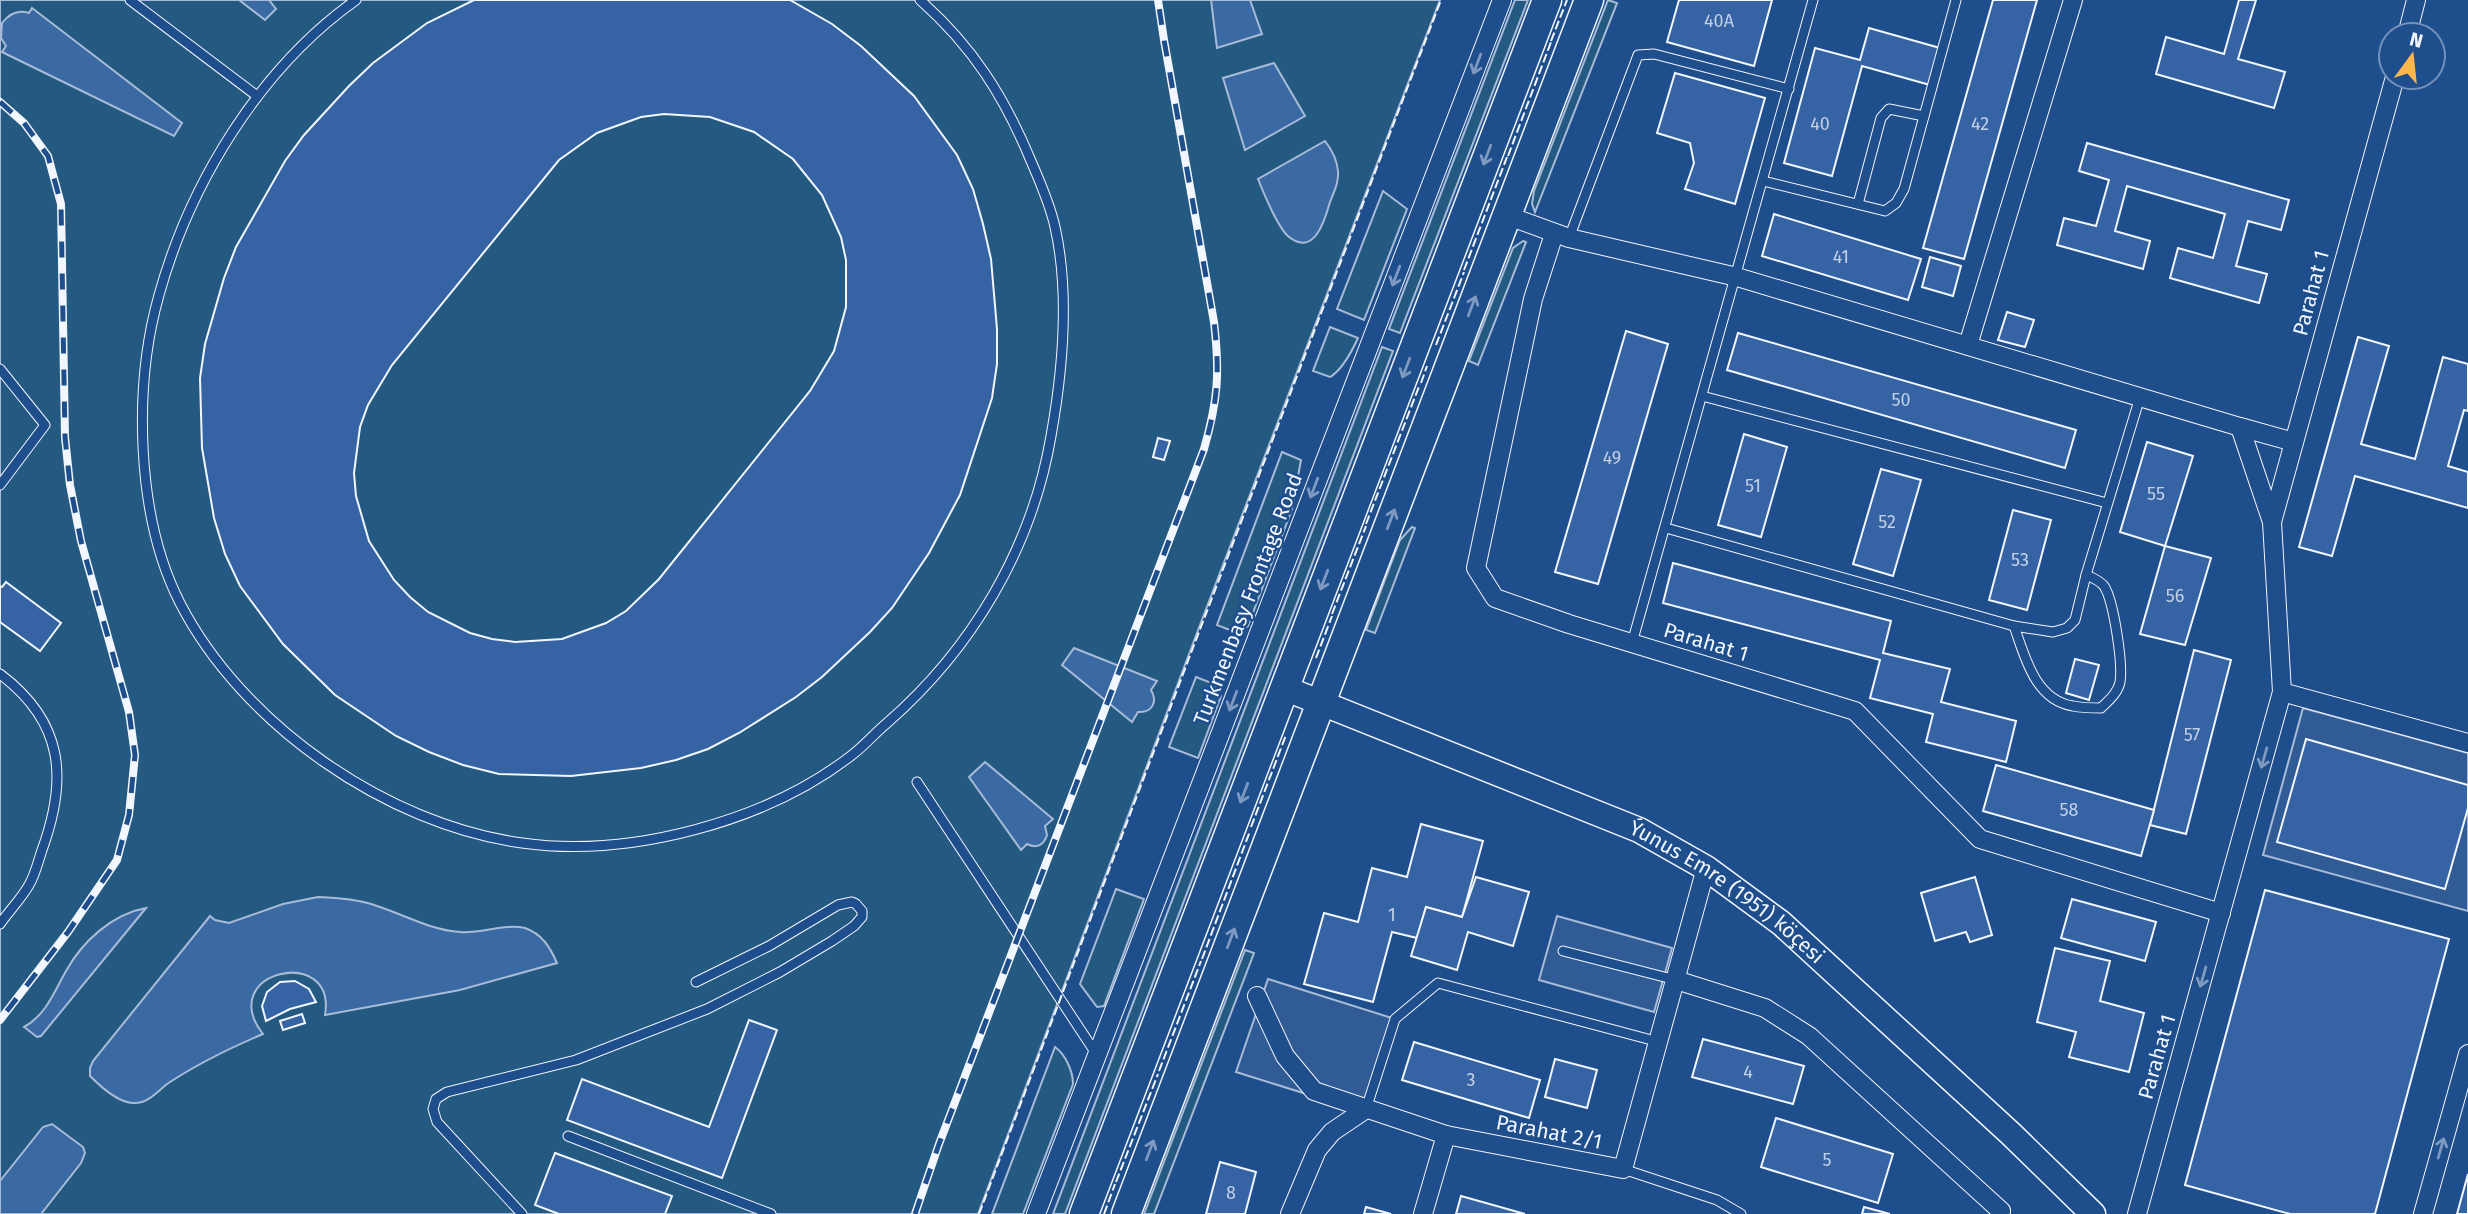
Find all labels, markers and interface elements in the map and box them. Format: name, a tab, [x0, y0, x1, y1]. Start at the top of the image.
house number: 40A	[1704, 10, 1735, 32]
north arrow	[2377, 21, 2447, 91]
text: N	[2407, 27, 2425, 53]
one-way arrow	[1470, 52, 1483, 74]
house number: 40	[1810, 113, 1830, 135]
house number: 42	[1971, 113, 1989, 135]
one-way arrow	[1480, 144, 1493, 166]
house number: 41	[1833, 246, 1849, 268]
street label: Parahat 1	[2287, 248, 2335, 338]
one-way arrow	[1388, 265, 1401, 287]
one-way arrow	[1467, 296, 1479, 318]
one-way arrow	[1399, 356, 1411, 378]
house number: 50	[1891, 389, 1911, 411]
house number: 49	[1603, 447, 1621, 469]
street label: Turkmenbasy Frontage Road	[1188, 469, 1308, 729]
house number: 51	[1745, 475, 1761, 497]
one-way arrow	[1307, 477, 1320, 499]
house number: 55	[2147, 483, 2165, 505]
one-way arrow	[1385, 509, 1398, 530]
house number: 52	[1878, 511, 1896, 533]
house number: 53	[2011, 549, 2029, 571]
one-way arrow	[1317, 569, 1330, 590]
house number: 56	[2166, 585, 2184, 607]
street label: Parahat 1	[1660, 617, 1752, 667]
one-way arrow	[1225, 689, 1238, 711]
house number: 57	[2184, 724, 2200, 746]
one-way arrow	[2257, 746, 2270, 769]
one-way arrow	[1237, 782, 1250, 803]
house number: 58	[2060, 799, 2079, 821]
street label: Ýunus Emre (1951) köçesi	[1626, 815, 1830, 969]
house number: 1	[1388, 904, 1396, 926]
one-way arrow	[1226, 927, 1238, 949]
one-way arrow	[2196, 966, 2209, 988]
street label: Parahat 1	[2132, 1011, 2182, 1103]
house number: 4	[1743, 1061, 1753, 1083]
house number: 3	[1467, 1069, 1475, 1091]
street label: Parahat 2/1	[1494, 1109, 1604, 1155]
one-way arrow	[2436, 1138, 2449, 1160]
one-way arrow	[1145, 1140, 1157, 1162]
house number: 5	[1822, 1149, 1832, 1171]
house number: 8	[1226, 1182, 1236, 1204]

